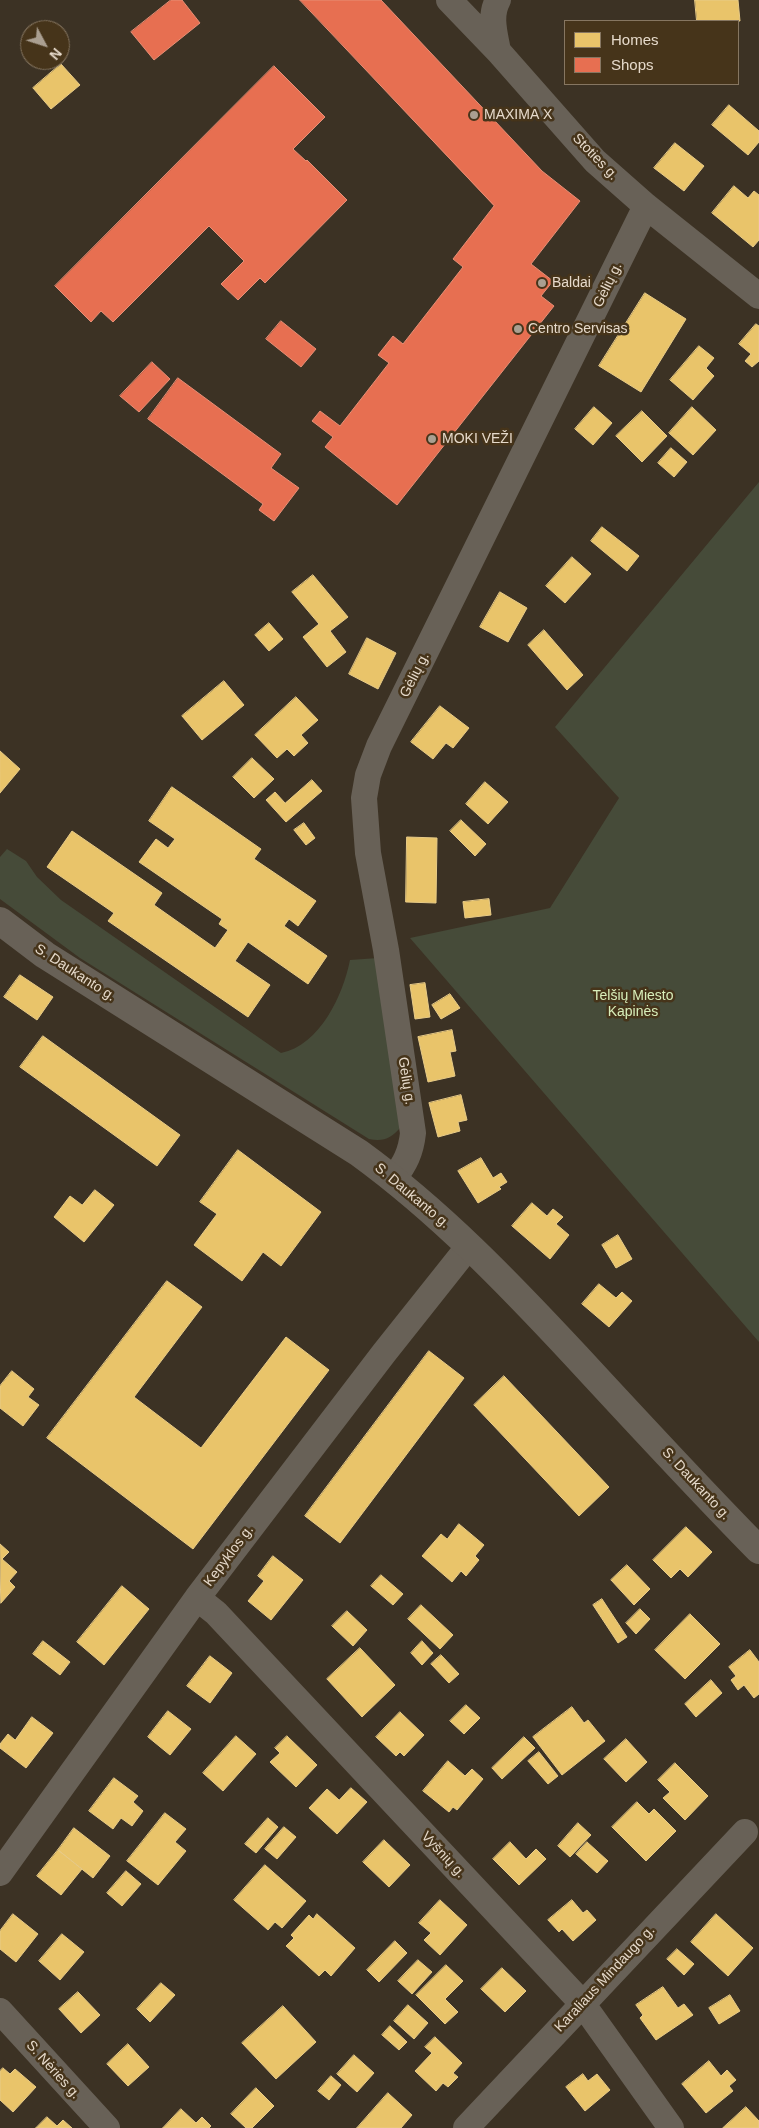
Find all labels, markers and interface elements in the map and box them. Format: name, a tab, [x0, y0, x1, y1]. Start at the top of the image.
north arrow	[20, 20, 70, 70]
legend	[564, 20, 739, 85]
text: Homes	[611, 31, 659, 48]
text: N	[46, 45, 65, 63]
text: Shops	[611, 56, 654, 73]
place label: MAXIMA X	[484, 107, 552, 123]
marker: MAXIMA X	[468, 109, 480, 121]
street label: Stoties g.	[569, 130, 621, 184]
street label: Gėlių g.	[590, 260, 626, 310]
place label: Baldai	[552, 275, 591, 291]
marker: Baldai	[536, 277, 548, 289]
place label: Centro Servisas	[528, 321, 628, 337]
marker: Centro Servisas	[512, 323, 524, 335]
place label: MOKI VEŽI	[442, 431, 513, 447]
marker: MOKI VEŽI	[426, 433, 438, 445]
street label: Gėlių g.	[397, 650, 433, 700]
street label: S. Daukanto g.	[32, 941, 118, 1005]
park label: Telšių Miesto Kapinės	[593, 988, 673, 1020]
street label: Gėlių g.	[394, 1056, 418, 1106]
street label: S. Daukanto g.	[371, 1160, 453, 1232]
street label: S. Daukanto g.	[658, 1444, 734, 1524]
street label: Kepyklos g.	[201, 1522, 257, 1590]
street label: Vyšnių g.	[417, 1828, 469, 1882]
street label: Karaliaus Mindaugo g.	[551, 1922, 659, 2036]
street label: S. Nėries g.	[22, 2037, 84, 2103]

